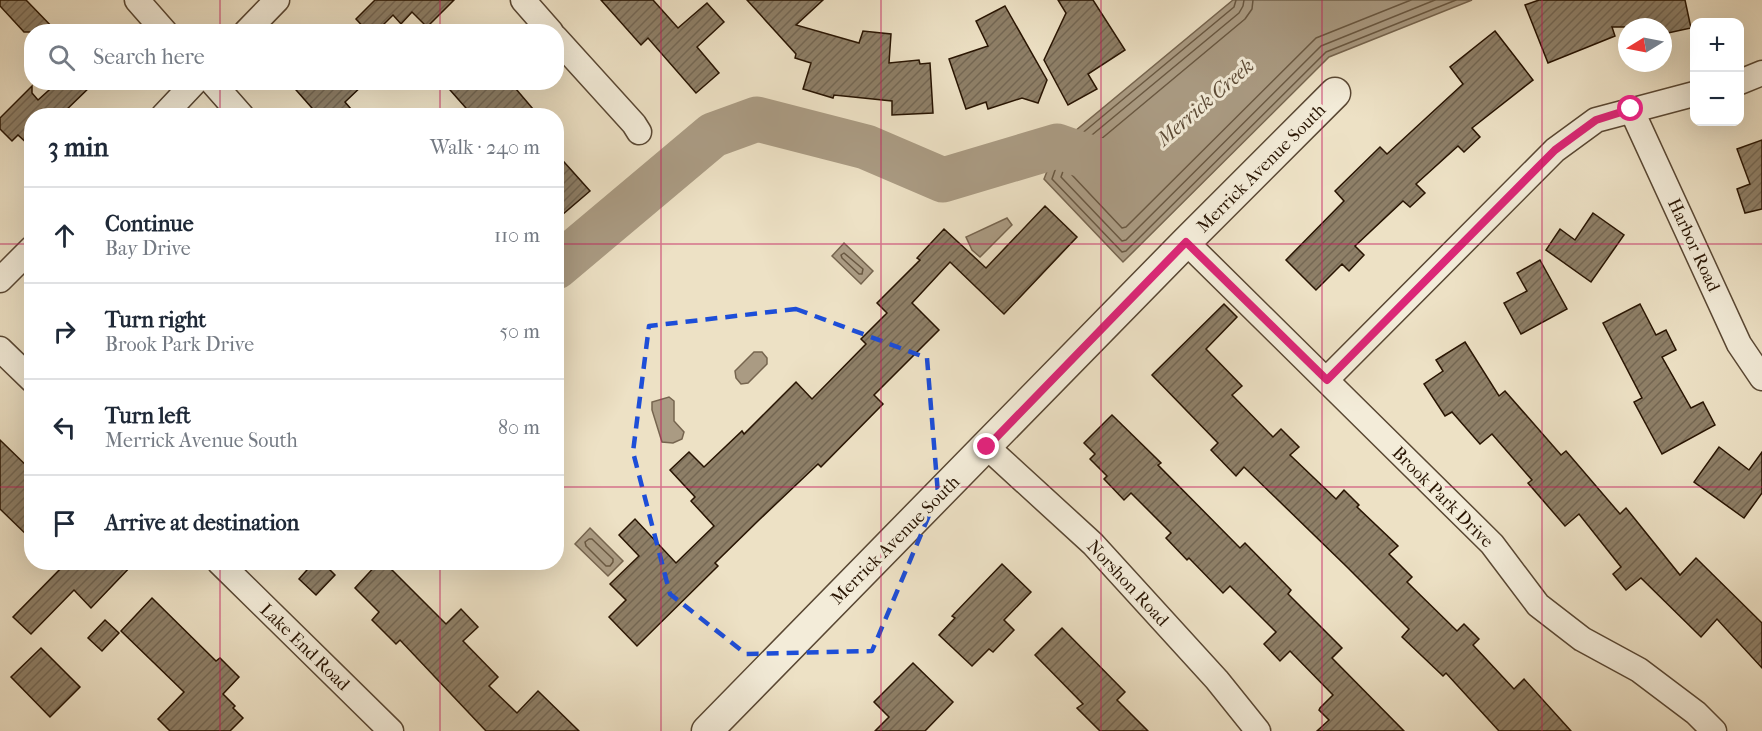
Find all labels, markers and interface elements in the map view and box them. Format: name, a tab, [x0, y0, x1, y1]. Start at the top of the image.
north arrow	[1618, 18, 1672, 72]
map controls	[1690, 18, 1744, 126]
button: +	[1690, 18, 1744, 72]
search box	[24, 24, 564, 90]
icon: search	[45, 41, 78, 74]
text: Search here	[93, 44, 205, 70]
water label: Merrick Creek	[1151, 54, 1258, 152]
button: −	[1690, 72, 1744, 126]
route start	[1617, 95, 1643, 121]
street label: Merrick Avenue South	[1193, 100, 1330, 237]
text: 3 min	[48, 132, 109, 163]
text: Walk · 240 m	[430, 136, 540, 159]
street label: Harbor Road	[1663, 195, 1724, 295]
text: Continue	[105, 211, 194, 237]
icon: ahead	[48, 219, 81, 252]
text: 110 m	[494, 224, 540, 247]
text: Bay Drive	[105, 237, 191, 260]
text: Turn right	[105, 307, 206, 333]
icon: right	[48, 315, 81, 348]
text: 50 m	[499, 320, 540, 343]
text: Brook Park Drive	[105, 333, 254, 356]
text: Turn left	[105, 403, 191, 429]
icon: left	[48, 411, 81, 444]
text: 80 m	[498, 416, 540, 439]
text: Merrick Avenue South	[105, 429, 298, 452]
route end	[973, 433, 999, 459]
street label: Brook Park Drive	[1388, 443, 1498, 552]
street label: Merrick Avenue South	[827, 472, 964, 609]
icon: arrive	[48, 507, 81, 540]
text: Arrive at destination	[105, 510, 299, 536]
street label: Norshon Road	[1082, 536, 1173, 631]
street label: Lake End Road	[256, 599, 354, 695]

